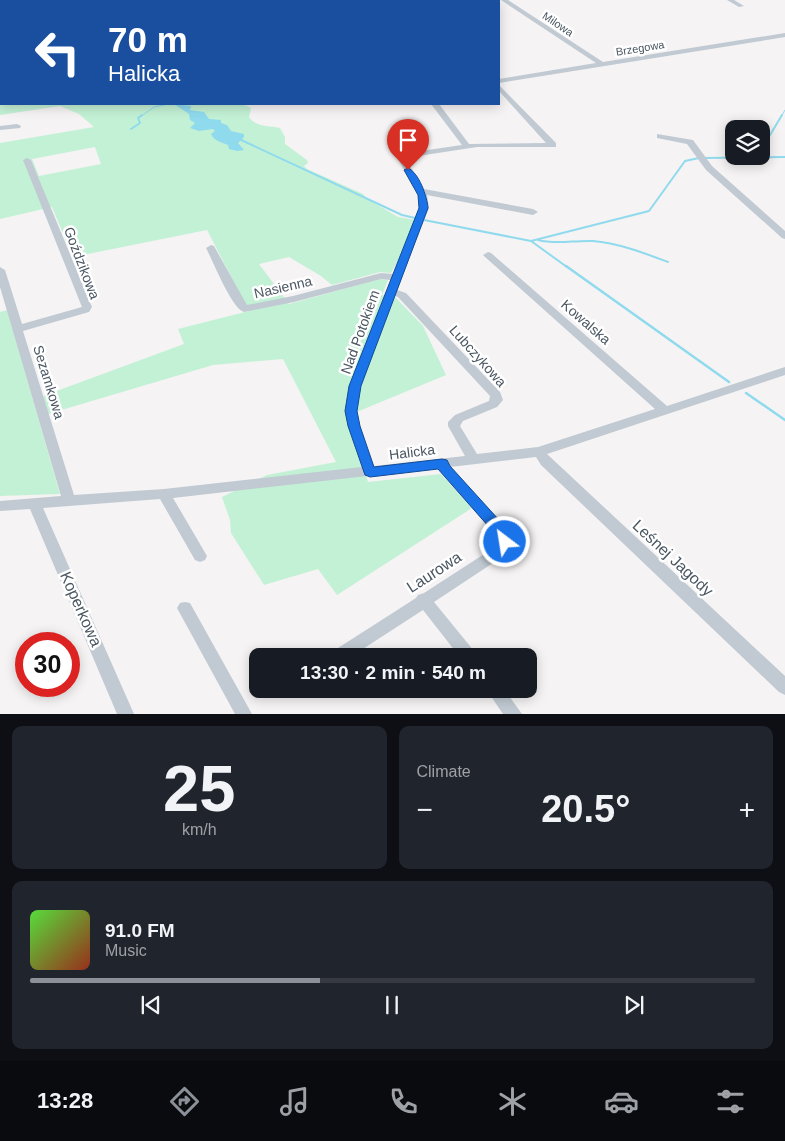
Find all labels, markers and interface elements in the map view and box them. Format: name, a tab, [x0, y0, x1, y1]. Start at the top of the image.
street label: Milowa	[540, 9, 576, 39]
icon: left	[25, 20, 90, 85]
text: 70 m	[108, 20, 188, 59]
street label: Brzegowa	[615, 38, 666, 58]
text: Halicka	[108, 61, 180, 86]
pin	[387, 119, 429, 170]
map controls	[725, 120, 770, 165]
button: layers	[725, 120, 770, 165]
icon: arrive	[394, 126, 422, 154]
street label: Goździkowa	[61, 225, 103, 302]
street label: Nasienna	[252, 273, 314, 301]
street label: Nad Potokiem	[337, 288, 383, 376]
street label: Kowalska	[558, 296, 614, 348]
street label: Lubczykowa	[446, 322, 510, 390]
street label: Sezamkowa	[30, 343, 68, 421]
street label: Halicka	[388, 441, 436, 463]
position arrow	[478, 515, 530, 567]
street label: Leśnej Jagody	[629, 517, 717, 599]
street label: Laurowa	[404, 548, 464, 596]
street label: Koperkowa	[57, 569, 105, 649]
speed limit sign: 30	[15, 632, 80, 697]
text: 13:30 · 2 min · 540 m	[300, 662, 486, 683]
text: 25	[163, 752, 235, 825]
text: Climate	[417, 763, 471, 780]
text: 20.5°	[541, 788, 630, 830]
text: −	[417, 794, 433, 825]
text: +	[739, 794, 755, 825]
text: km/h	[182, 821, 217, 838]
text: 91.0 FM	[105, 920, 175, 941]
text: Music	[105, 942, 147, 959]
icon: previous	[137, 991, 165, 1019]
icon: pause	[378, 991, 406, 1019]
icon: next	[620, 991, 648, 1019]
icon: directions	[167, 1084, 202, 1119]
icon: music	[277, 1084, 312, 1119]
icon: phone	[386, 1084, 421, 1119]
icon: climate	[495, 1084, 530, 1119]
icon: car	[604, 1084, 639, 1119]
icon: filters	[713, 1084, 748, 1119]
text: 13:28	[37, 1088, 93, 1113]

